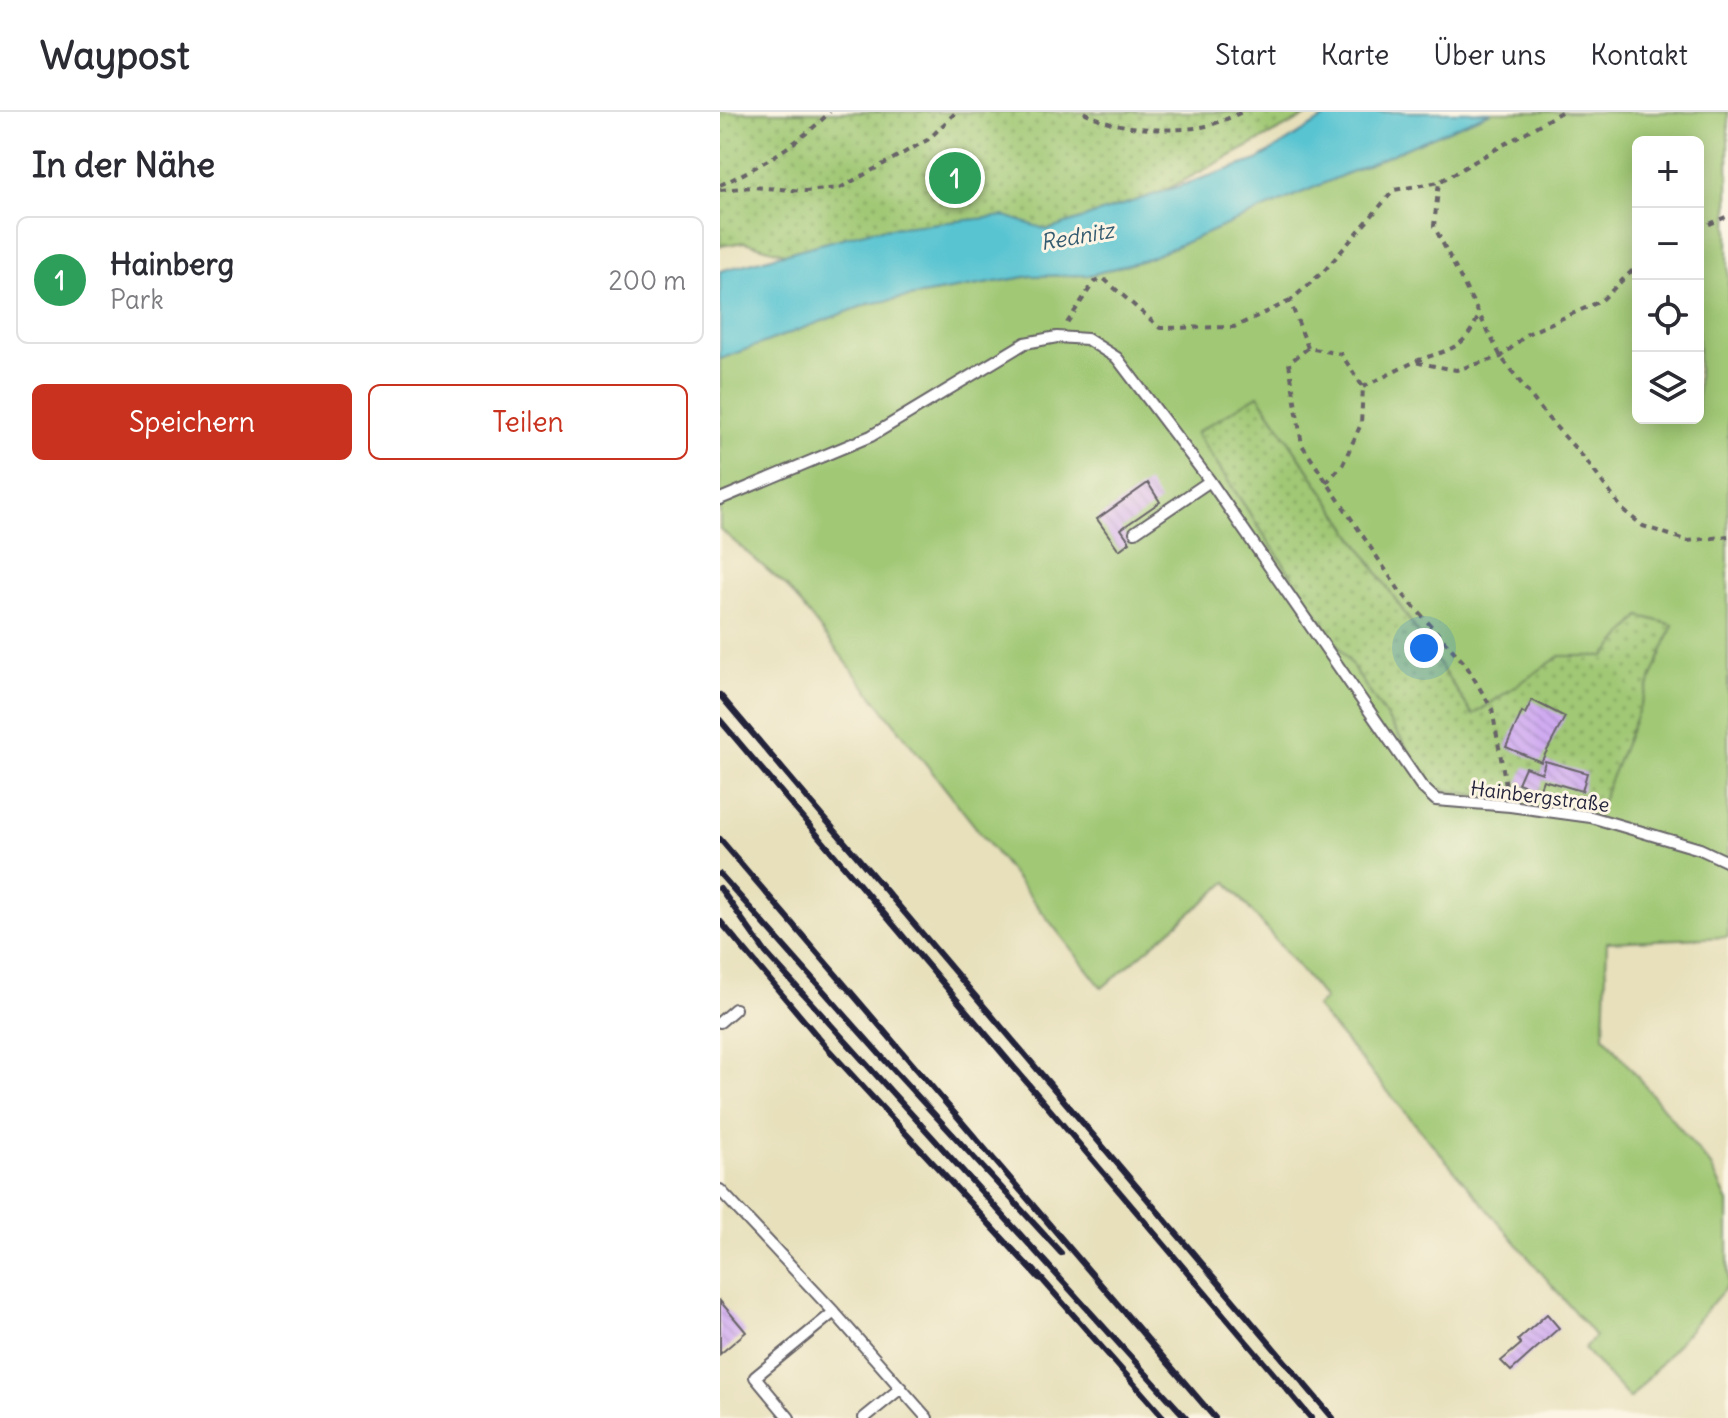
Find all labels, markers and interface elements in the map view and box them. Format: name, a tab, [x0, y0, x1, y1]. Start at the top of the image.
text: Waypost	[40, 32, 190, 79]
text: Start	[1215, 37, 1277, 73]
text: Karte	[1321, 37, 1389, 73]
text: Über uns	[1433, 37, 1546, 73]
text: Kontakt	[1590, 37, 1688, 73]
map controls	[1632, 136, 1704, 424]
button: +	[1632, 136, 1704, 208]
text: In der Nähe	[32, 143, 215, 186]
pin: 1	[929, 148, 981, 208]
button: −	[1632, 208, 1704, 280]
water label: Rednitz	[1038, 215, 1118, 256]
text: Hainberg	[110, 245, 234, 283]
text: 1	[55, 264, 65, 297]
text: 200 m	[609, 264, 686, 297]
button: locate	[1632, 280, 1704, 352]
text: Park	[110, 283, 164, 316]
button: layers	[1632, 352, 1704, 424]
button: Speichern	[32, 384, 352, 460]
button: Teilen	[368, 384, 688, 460]
your location	[1404, 628, 1444, 668]
street label: Hainbergstraße	[1469, 775, 1611, 817]

